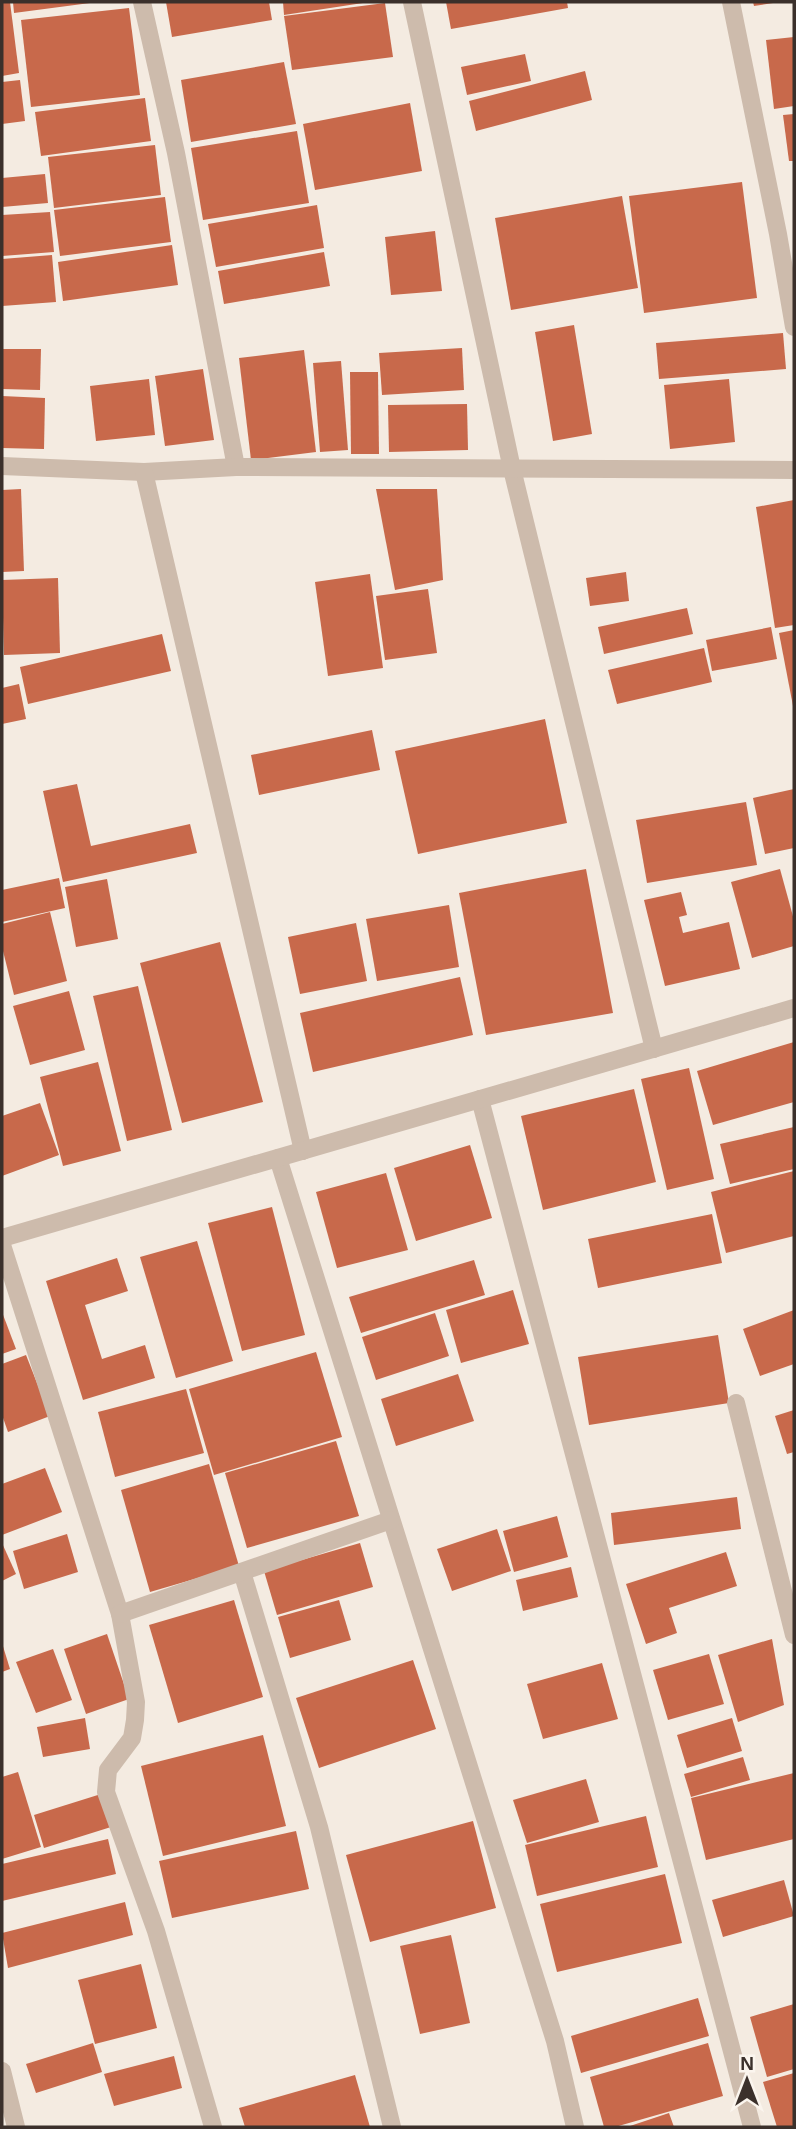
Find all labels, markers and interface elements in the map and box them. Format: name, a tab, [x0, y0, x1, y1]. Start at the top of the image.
north arrow	[712, 2045, 782, 2115]
text: N	[740, 2053, 754, 2074]

